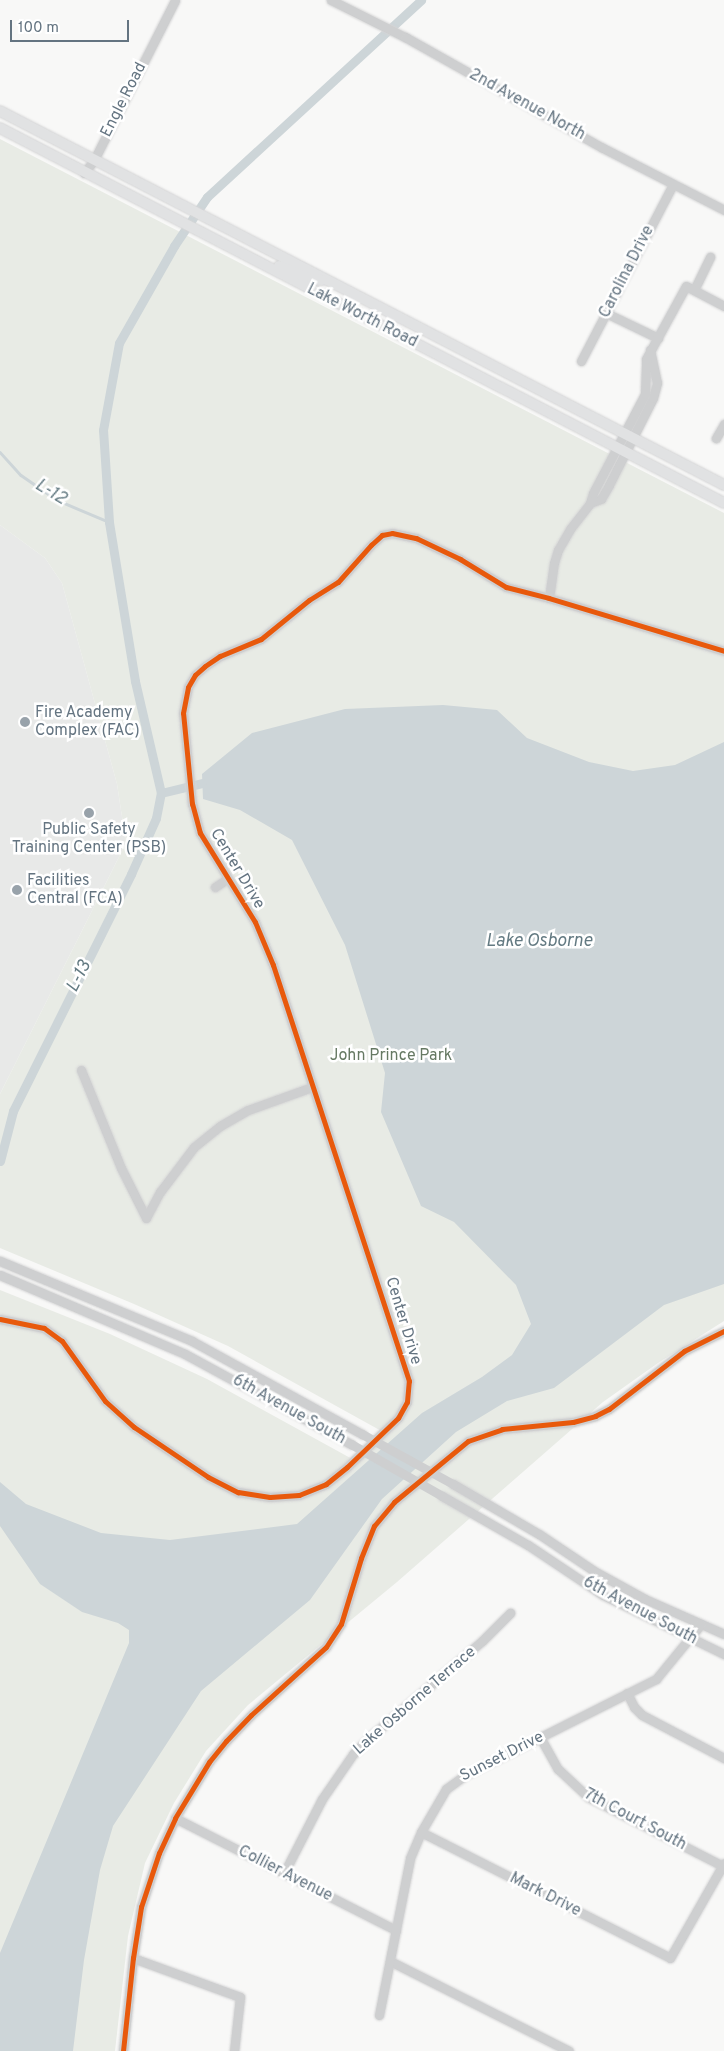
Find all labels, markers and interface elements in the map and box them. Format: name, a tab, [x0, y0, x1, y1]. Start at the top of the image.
scale bar	[12, 10, 131, 42]
text: 100 m	[18, 19, 59, 38]
street label: Engle Road	[97, 59, 151, 141]
street label: 2nd Avenue North	[465, 65, 589, 145]
street label: Carolina Drive	[595, 223, 659, 321]
street label: Lake Worth Road	[303, 280, 421, 352]
water label: L-12	[30, 475, 70, 511]
place label: Fire Academy Complex (FAC)	[35, 703, 140, 741]
marker: Fire Academy Complex (FAC)	[19, 716, 31, 728]
marker: Public Safety Training Center (PSB)	[83, 807, 95, 819]
place label: Public Safety Training Center (PSB)	[12, 820, 166, 858]
street label: Center Drive	[205, 825, 269, 913]
place label: Facilities Central (FCA)	[27, 871, 123, 909]
marker: Facilities Central (FCA)	[11, 884, 23, 896]
water label: Lake Osborne	[486, 931, 592, 953]
water label: L-13	[63, 958, 97, 996]
park label: John Prince Park	[330, 1046, 452, 1066]
street label: Center Drive	[381, 1275, 425, 1367]
street label: 6th Avenue South	[229, 1371, 349, 1449]
street label: 6th Avenue South	[579, 1573, 701, 1649]
street label: Lake Osborne Terrace	[350, 1642, 480, 1760]
street label: Sunset Drive	[457, 1728, 547, 1786]
street label: 7th Court South	[581, 1785, 689, 1855]
street label: Collier Avenue	[234, 1842, 336, 1906]
street label: Mark Drive	[506, 1869, 584, 1921]

